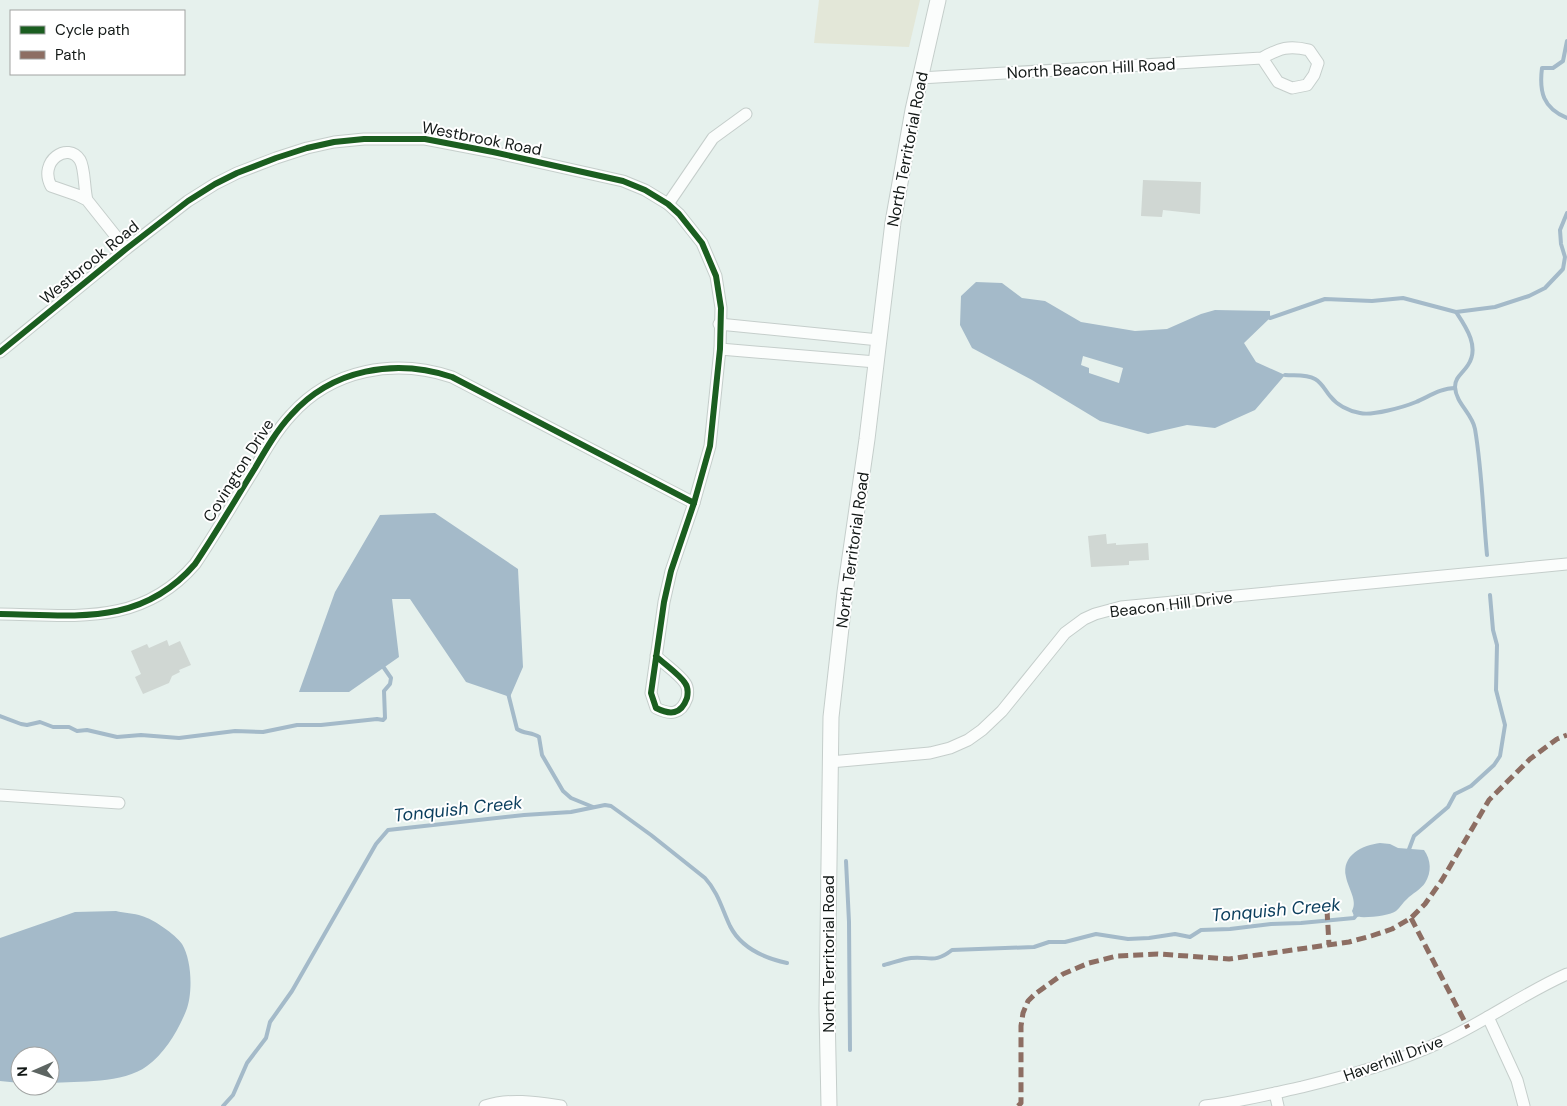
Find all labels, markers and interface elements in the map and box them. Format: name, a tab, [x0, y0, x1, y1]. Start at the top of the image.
legend	[10, 10, 185, 75]
text: Cycle path	[55, 20, 130, 40]
text: Path	[55, 45, 86, 65]
street label: North Beacon Hill Road	[1006, 54, 1176, 83]
street label: North Territorial Road	[882, 70, 933, 228]
street label: Westbrook Road	[420, 117, 544, 160]
street label: Westbrook Road	[35, 216, 143, 309]
street label: Covington Drive	[198, 415, 279, 526]
street label: North Territorial Road	[831, 471, 874, 630]
street label: Beacon Hill Drive	[1108, 587, 1234, 622]
water label: Tonquish Creek	[392, 790, 524, 828]
street label: North Territorial Road	[818, 875, 839, 1033]
water label: Tonquish Creek	[1211, 892, 1342, 928]
street label: Haverhill Drive	[1340, 1031, 1446, 1086]
north arrow	[10, 1046, 60, 1096]
text: N	[13, 1066, 31, 1077]

